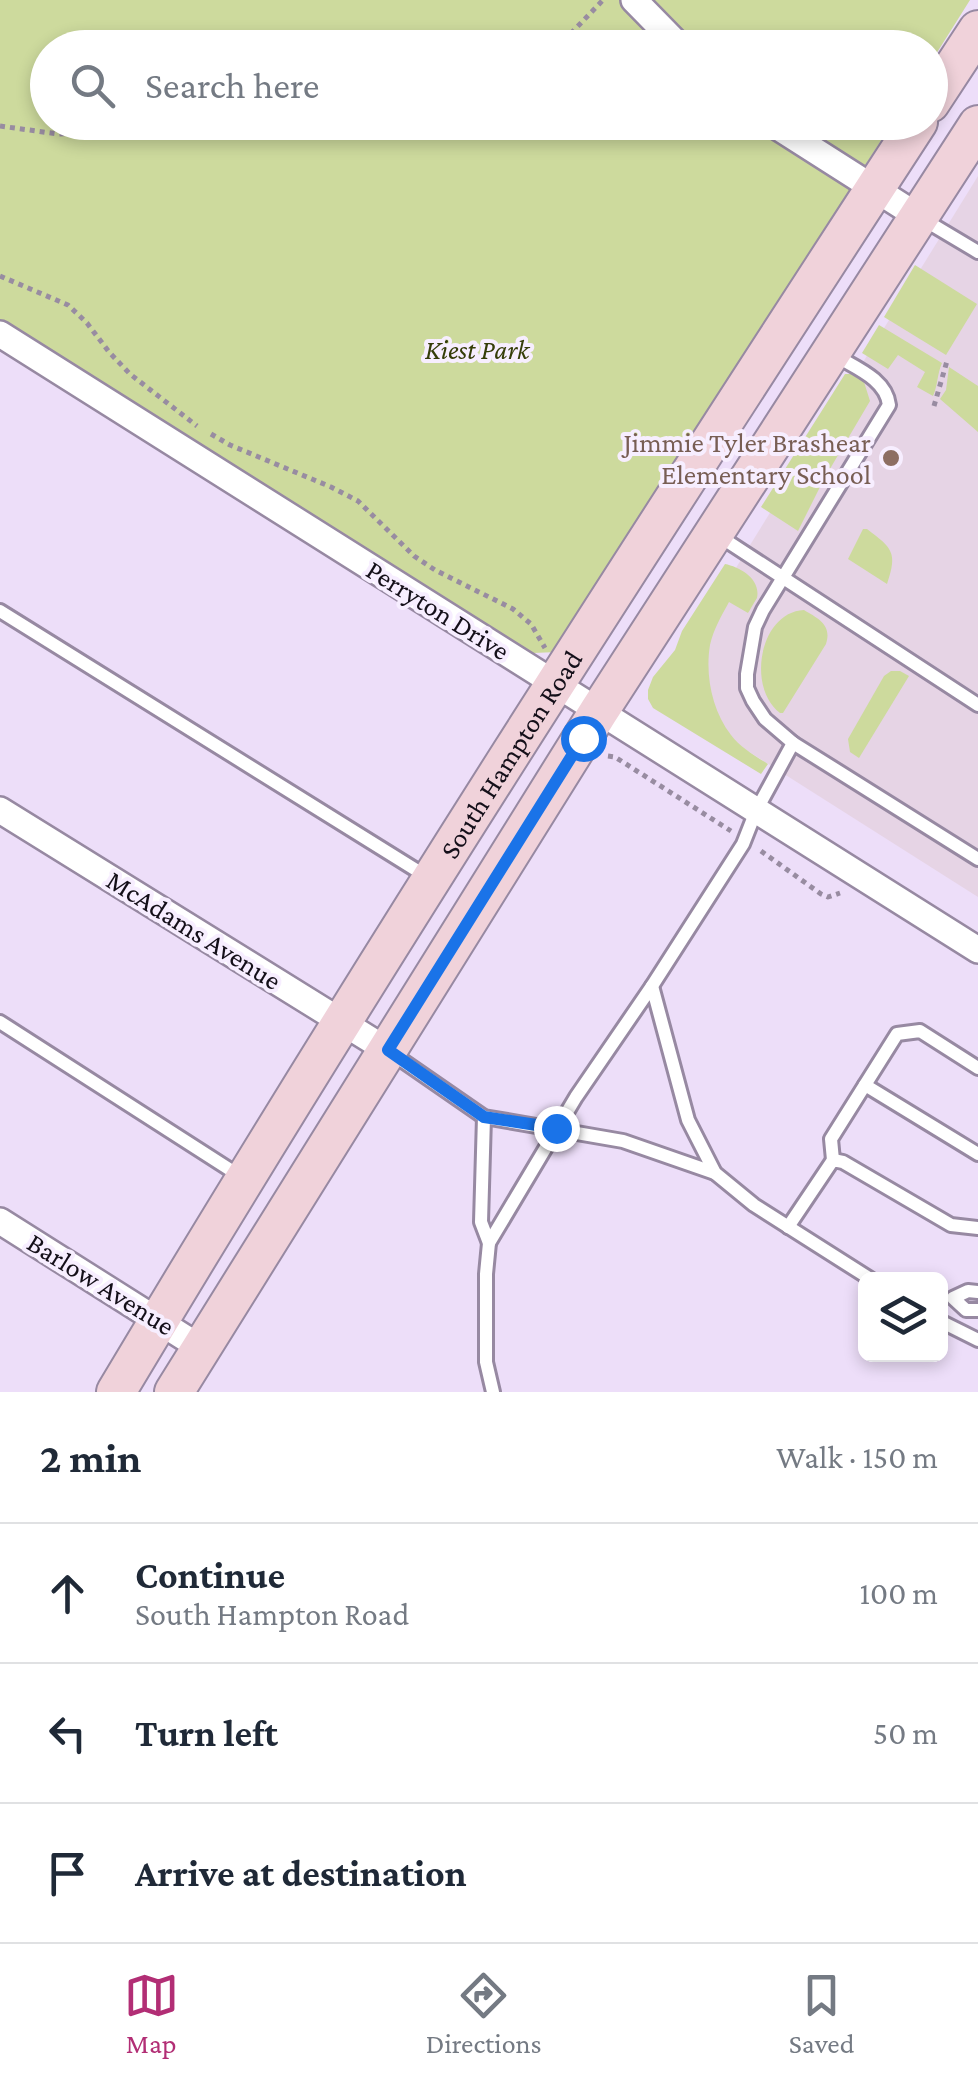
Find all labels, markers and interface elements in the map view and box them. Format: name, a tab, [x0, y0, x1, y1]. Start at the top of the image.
search box	[30, 30, 948, 140]
icon: search	[65, 58, 120, 113]
text: Search here	[145, 64, 319, 106]
park label: Kiest Park	[425, 334, 531, 365]
place label: Jimmie Tyler Brashear Elementary School	[620, 427, 871, 490]
marker: Jimmie Tyler Brashear Elementary School	[880, 447, 902, 469]
street label: Perryton Drive	[361, 554, 515, 666]
street label: South Hampton Road	[433, 644, 588, 864]
route start	[561, 716, 607, 762]
street label: McAdams Avenue	[101, 864, 287, 996]
route end	[534, 1106, 580, 1152]
street label: Barlow Avenue	[22, 1226, 180, 1342]
map controls	[858, 1272, 948, 1362]
button: layers	[858, 1272, 948, 1362]
text: 2 min	[40, 1434, 141, 1481]
text: Walk · 150 m	[776, 1439, 938, 1475]
text: Continue	[135, 1554, 285, 1596]
icon: ahead	[40, 1566, 95, 1621]
text: 100 m	[859, 1575, 938, 1611]
text: South Hampton Road	[135, 1596, 409, 1632]
icon: left	[40, 1706, 95, 1761]
text: Turn left	[135, 1712, 278, 1754]
text: 50 m	[873, 1715, 938, 1751]
icon: arrive	[40, 1846, 95, 1901]
text: Arrive at destination	[135, 1852, 467, 1894]
tab: Map	[124, 1968, 179, 2059]
tab: Directions	[426, 1968, 542, 2059]
tab: Saved	[789, 1968, 854, 2059]

